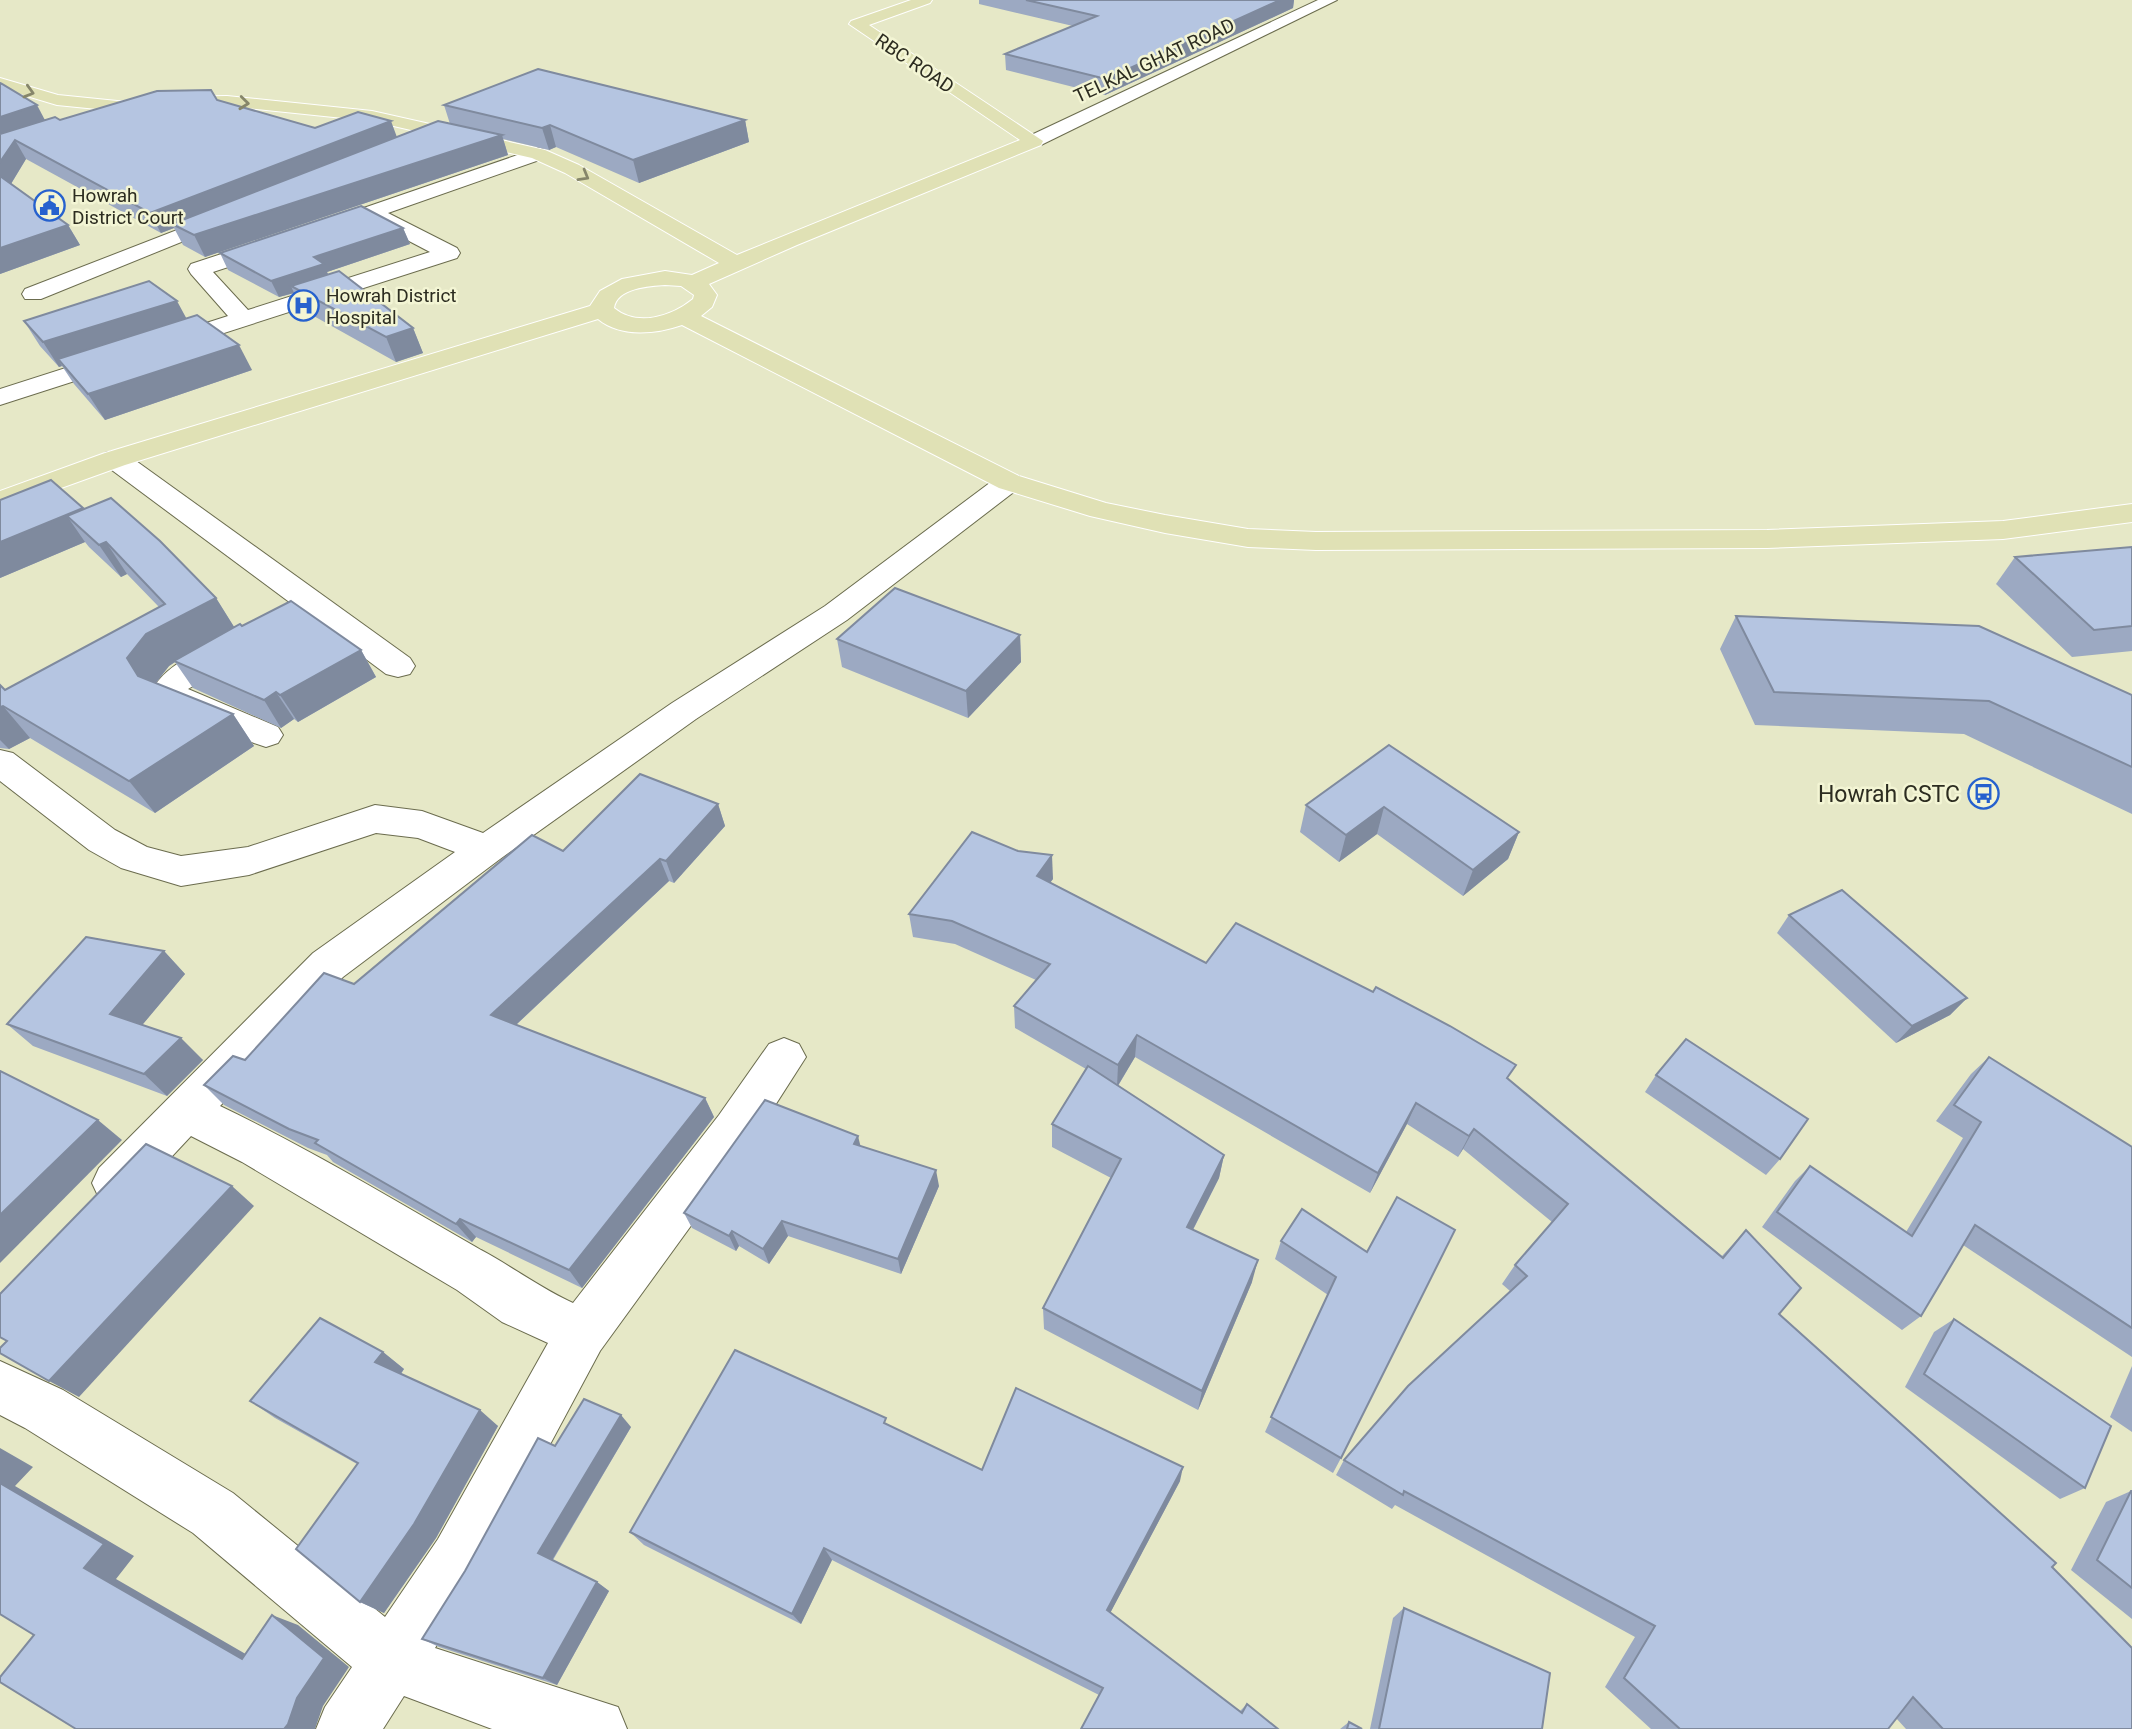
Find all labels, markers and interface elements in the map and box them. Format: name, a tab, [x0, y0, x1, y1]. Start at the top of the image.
street label: TELKAL GHAT ROAD	[1070, 13, 1238, 108]
street label: RBC ROAD	[871, 29, 958, 98]
one-way arrow	[22, 83, 34, 98]
one-way arrow	[239, 95, 250, 110]
one-way arrow	[576, 168, 589, 181]
place label: Howrah District Court	[72, 184, 184, 229]
public building icon: Howrah District Court	[32, 189, 66, 223]
place label: Howrah District Hospital	[326, 284, 457, 329]
hospital icon: Howrah District Hospital	[286, 289, 320, 323]
bus stop icon: Howrah CSTC	[1966, 777, 2000, 811]
place label: Howrah CSTC	[1818, 781, 1960, 808]

